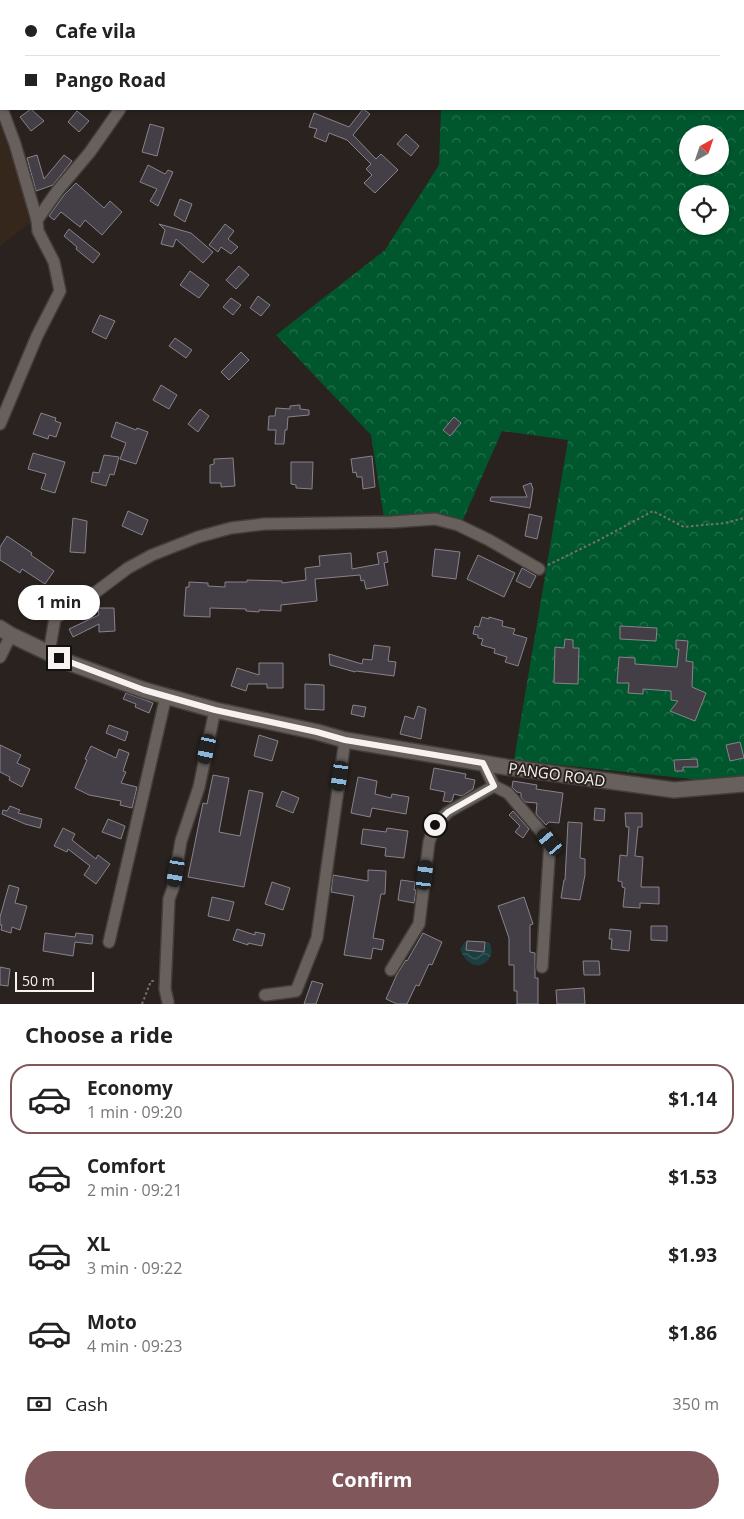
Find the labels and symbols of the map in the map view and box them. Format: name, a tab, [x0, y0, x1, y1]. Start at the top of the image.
north arrow	[679, 125, 729, 175]
callout: 1 min	[18, 586, 100, 620]
route end	[48, 647, 70, 669]
car	[196, 733, 217, 765]
street label: PANGO ROAD	[507, 757, 607, 791]
car	[330, 760, 349, 792]
route start	[424, 814, 446, 836]
car	[534, 826, 565, 858]
car	[166, 856, 185, 888]
car	[415, 859, 434, 891]
scale bar	[15, 969, 94, 992]

